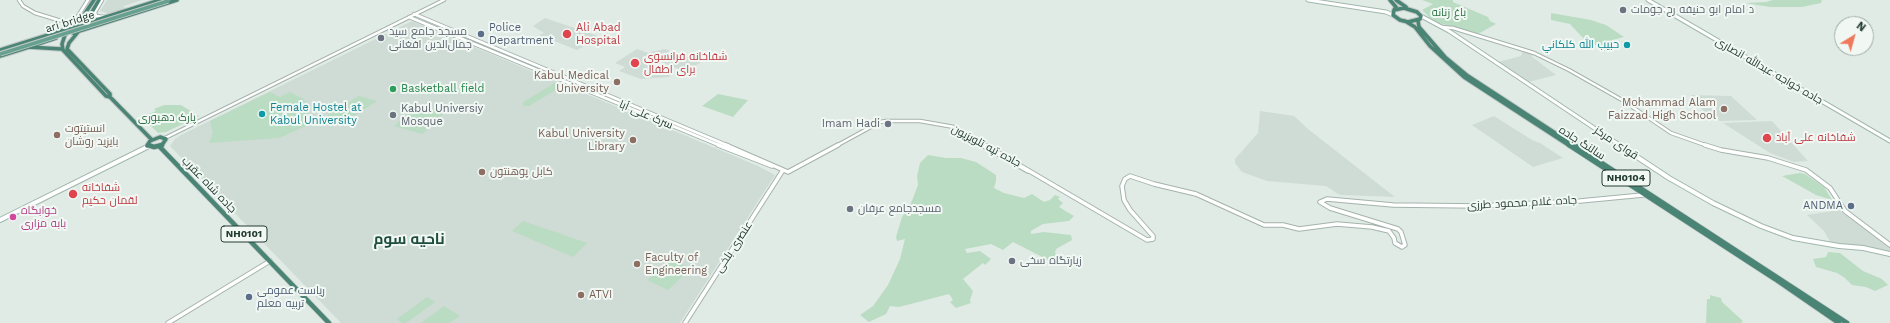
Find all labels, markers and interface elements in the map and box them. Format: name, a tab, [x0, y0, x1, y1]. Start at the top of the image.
place label: د امام ابو حنیفه رح جومات	[1631, 3, 1754, 17]
marker: د امام ابو حنیفه رح جومات	[1618, 5, 1628, 15]
park label: باغ زنانه	[1432, 6, 1466, 20]
street label: ari bridge	[44, 8, 96, 36]
north arrow	[1834, 16, 1874, 56]
text: N	[1854, 19, 1868, 34]
place label: Police Department	[489, 21, 553, 47]
place label: Ali Abad Hospital	[576, 21, 621, 47]
place label: مسجد جامع سید جمال‌الدین افغانی	[389, 25, 472, 51]
marker: Ali Abad Hospital	[561, 28, 573, 40]
marker: Police Department	[476, 29, 486, 39]
marker: مسجد جامع سید جمال‌الدین افغانی	[376, 33, 386, 43]
street label: جاده خواجه عبدالله انصاری	[1713, 35, 1825, 107]
place label: حبيب الله کلکاني	[1542, 38, 1619, 52]
marker: حبيب الله کلکاني	[1622, 40, 1632, 50]
place label: شفاخانه فرانسوی برای اطفال	[644, 50, 727, 76]
marker: شفاخانه فرانسوی برای اطفال	[629, 57, 641, 69]
place label: Kabul Medical University	[534, 69, 609, 95]
marker: Kabul Medical University	[612, 77, 622, 87]
place label: Basketball field	[401, 82, 485, 96]
marker: Basketball field	[388, 84, 398, 94]
place label: Mohammad Alam Faizzad High School	[1608, 96, 1716, 122]
street label: سرک علی آبا	[617, 98, 675, 132]
place label: Female Hostel at Kabul University	[270, 101, 362, 127]
place label: Kabul Universiy Mosque	[401, 102, 483, 128]
marker: Mohammad Alam Faizzad High School	[1719, 104, 1729, 114]
marker: Female Hostel at Kabul University	[257, 109, 267, 119]
marker: Kabul Universiy Mosque	[388, 110, 398, 120]
park label: پارک دهبوری	[138, 111, 196, 125]
place label: Imam Hadi	[822, 117, 880, 131]
marker: Imam Hadi	[883, 119, 893, 129]
place label: انستیتوت بایزید روشان	[65, 122, 119, 148]
street label: جاده تپه تلویزیون	[949, 122, 1023, 170]
street label: سالنگ جاده	[1556, 123, 1608, 163]
street label: قوای مرکز	[1592, 124, 1640, 162]
place label: Kabul University Library	[538, 127, 625, 153]
marker: انستیتوت بایزید روشان	[52, 130, 62, 140]
place label: شفاخانه علی آباد	[1776, 131, 1856, 145]
marker: شفاخانه علی آباد	[1761, 132, 1773, 144]
marker: Kabul University Library	[628, 135, 638, 145]
street label: جاده شاه عقرب	[179, 154, 239, 216]
place label: کابل پوهنتون	[490, 165, 553, 179]
marker: کابل پوهنتون	[477, 167, 487, 177]
road number: NH0104	[1602, 170, 1650, 186]
place label: شفاخانه لقمان حکیم	[82, 181, 138, 207]
marker: شفاخانه لقمان حکیم	[67, 188, 79, 200]
street label: جاده غلام‌ محمود طرزی	[1467, 194, 1577, 212]
place label: ANDMA	[1803, 199, 1843, 213]
marker: ANDMA	[1846, 201, 1856, 211]
place label: مسجدجامع عرفان	[858, 202, 941, 216]
place label: خوابگاه بابه مزاری	[21, 204, 66, 230]
marker: مسجدجامع عرفان	[845, 204, 855, 214]
marker: خوابگاه بابه مزاری	[8, 212, 18, 222]
street label: عنصری بلخی	[713, 219, 755, 275]
road number: NH0101	[221, 226, 267, 242]
district label: ناحیه سوم	[373, 231, 445, 249]
place label: Faculty of Engineering	[645, 251, 707, 277]
place label: زیارتگاه سخی	[1020, 254, 1082, 268]
marker: زیارتگاه سخی	[1007, 256, 1017, 266]
marker: Faculty of Engineering	[632, 259, 642, 269]
place label: ریاست عمومی تربیه معلم	[257, 284, 325, 310]
place label: ATVI	[589, 288, 612, 302]
marker: ATVI	[576, 290, 586, 300]
marker: ریاست عمومی تربیه معلم	[244, 292, 254, 302]

